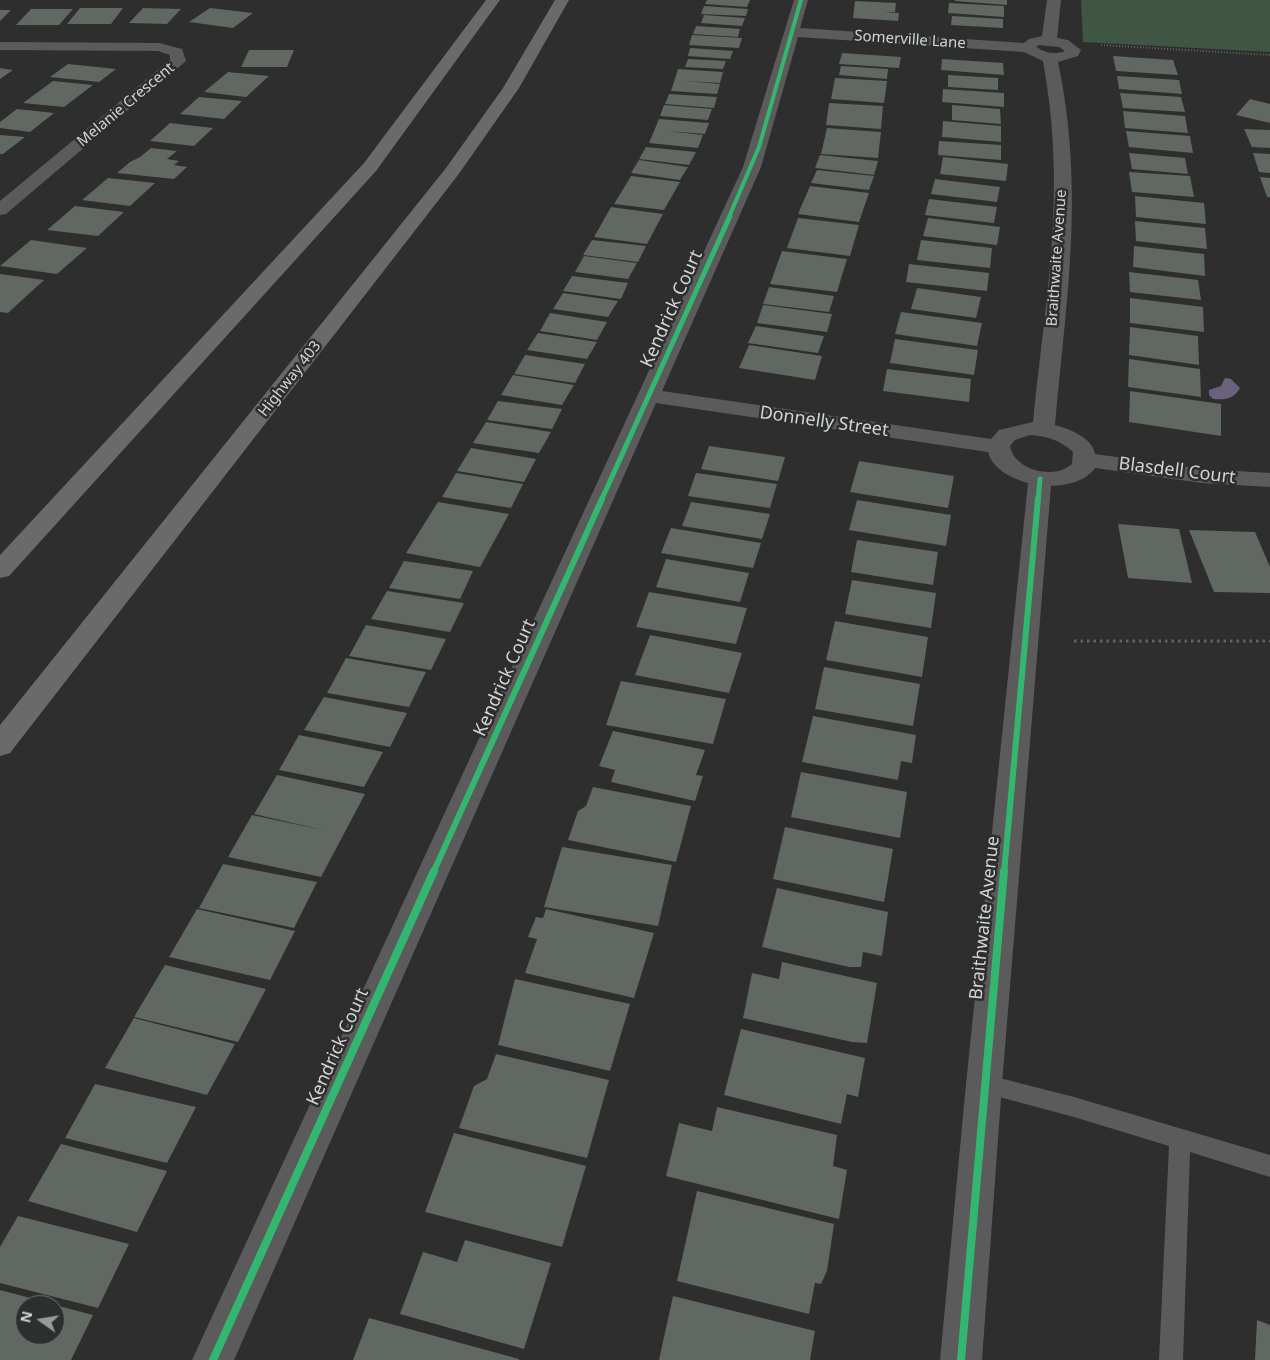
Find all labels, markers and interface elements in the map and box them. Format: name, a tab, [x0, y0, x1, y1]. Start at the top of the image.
street label: Somerville Lane	[854, 27, 966, 53]
street label: Melanie Crescent	[74, 59, 178, 151]
street label: Braithwaite Avenue	[1043, 189, 1071, 327]
street label: Kendrick Court	[637, 247, 707, 371]
street label: Highway 403	[255, 338, 325, 420]
street label: Donnelly Street	[758, 402, 890, 442]
street label: Blasdell Court	[1117, 453, 1237, 489]
street label: Kendrick Court	[470, 616, 540, 740]
street label: Braithwaite Avenue	[966, 835, 1004, 1001]
street label: Kendrick Court	[303, 985, 373, 1109]
north arrow	[15, 1295, 65, 1345]
text: N	[15, 1309, 36, 1324]

